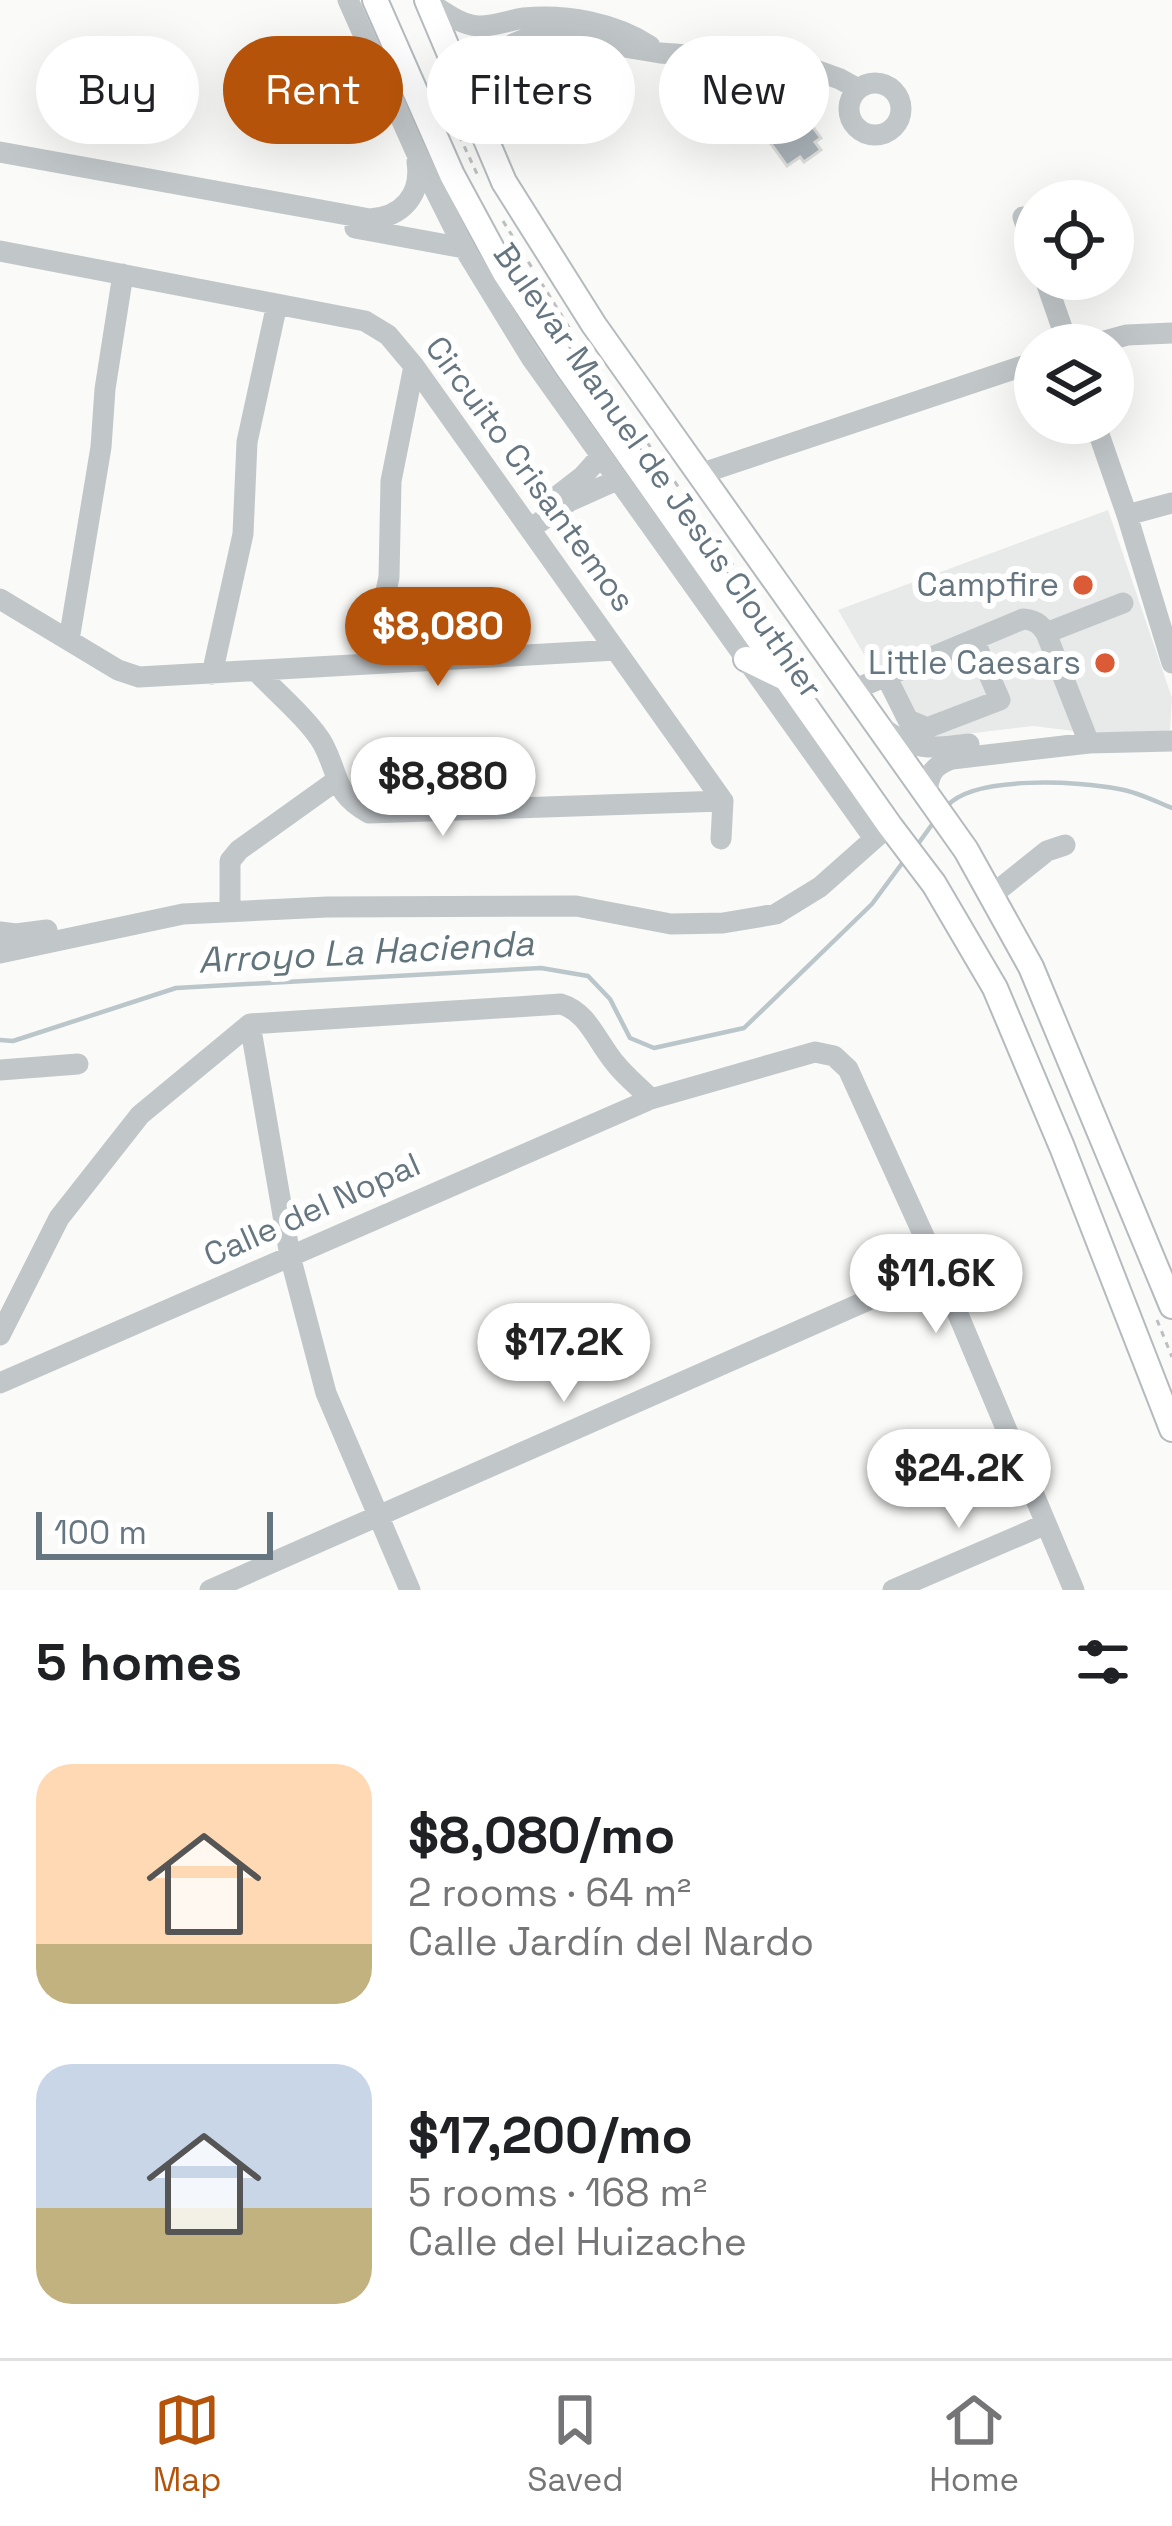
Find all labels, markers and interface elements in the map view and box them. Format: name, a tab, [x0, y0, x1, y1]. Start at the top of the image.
chip: Buy	[36, 36, 199, 144]
chip: Rent	[223, 36, 403, 144]
chip: Filters	[427, 36, 635, 144]
chip: New	[659, 36, 829, 144]
map controls	[1014, 180, 1134, 444]
button: locate	[1014, 180, 1134, 300]
street label: Bulevar Manuel de Jesús Clouthier	[484, 235, 832, 707]
button: layers	[1014, 324, 1134, 444]
street label: Circuito Crisantemos	[416, 328, 644, 620]
place label: Campfire	[917, 564, 1059, 606]
marker: Campfire	[1070, 572, 1096, 598]
pin: $8,080	[340, 587, 536, 689]
text: $8,080	[372, 601, 504, 650]
place label: Little Caesars	[868, 642, 1081, 684]
marker: Little Caesars	[1092, 650, 1118, 676]
pin: $8,880	[345, 737, 541, 839]
text: $8,880	[378, 751, 508, 800]
water label: Arroyo La Hacienda	[197, 920, 535, 984]
street label: Calle del Nopal	[197, 1144, 427, 1276]
pin: $11.6K	[838, 1234, 1034, 1336]
text: $11.6K	[877, 1248, 995, 1297]
pin: $17.2K	[466, 1303, 662, 1405]
text: $17.2K	[504, 1317, 624, 1366]
pin: $24.2K	[861, 1429, 1057, 1531]
text: $24.2K	[894, 1443, 1024, 1492]
scale bar	[36, 1506, 273, 1559]
text: 100 m	[54, 1512, 147, 1554]
icon: filters	[1070, 1629, 1136, 1695]
text: 5 homes	[36, 1630, 242, 1695]
text: $8,080/mo	[408, 1803, 675, 1868]
icon: home	[132, 1812, 276, 1956]
text: 2 rooms · 64 m²	[408, 1868, 691, 1917]
text: Calle Jardín del Nardo	[408, 1917, 814, 1966]
text: $17,200/mo	[408, 2103, 693, 2168]
icon: home	[132, 2112, 276, 2256]
text: 5 rooms · 168 m²	[408, 2168, 707, 2217]
text: Calle del Huizache	[408, 2217, 747, 2266]
tab: Map	[153, 2387, 222, 2501]
tab: Saved	[527, 2387, 624, 2501]
tab: Home	[929, 2387, 1019, 2501]

